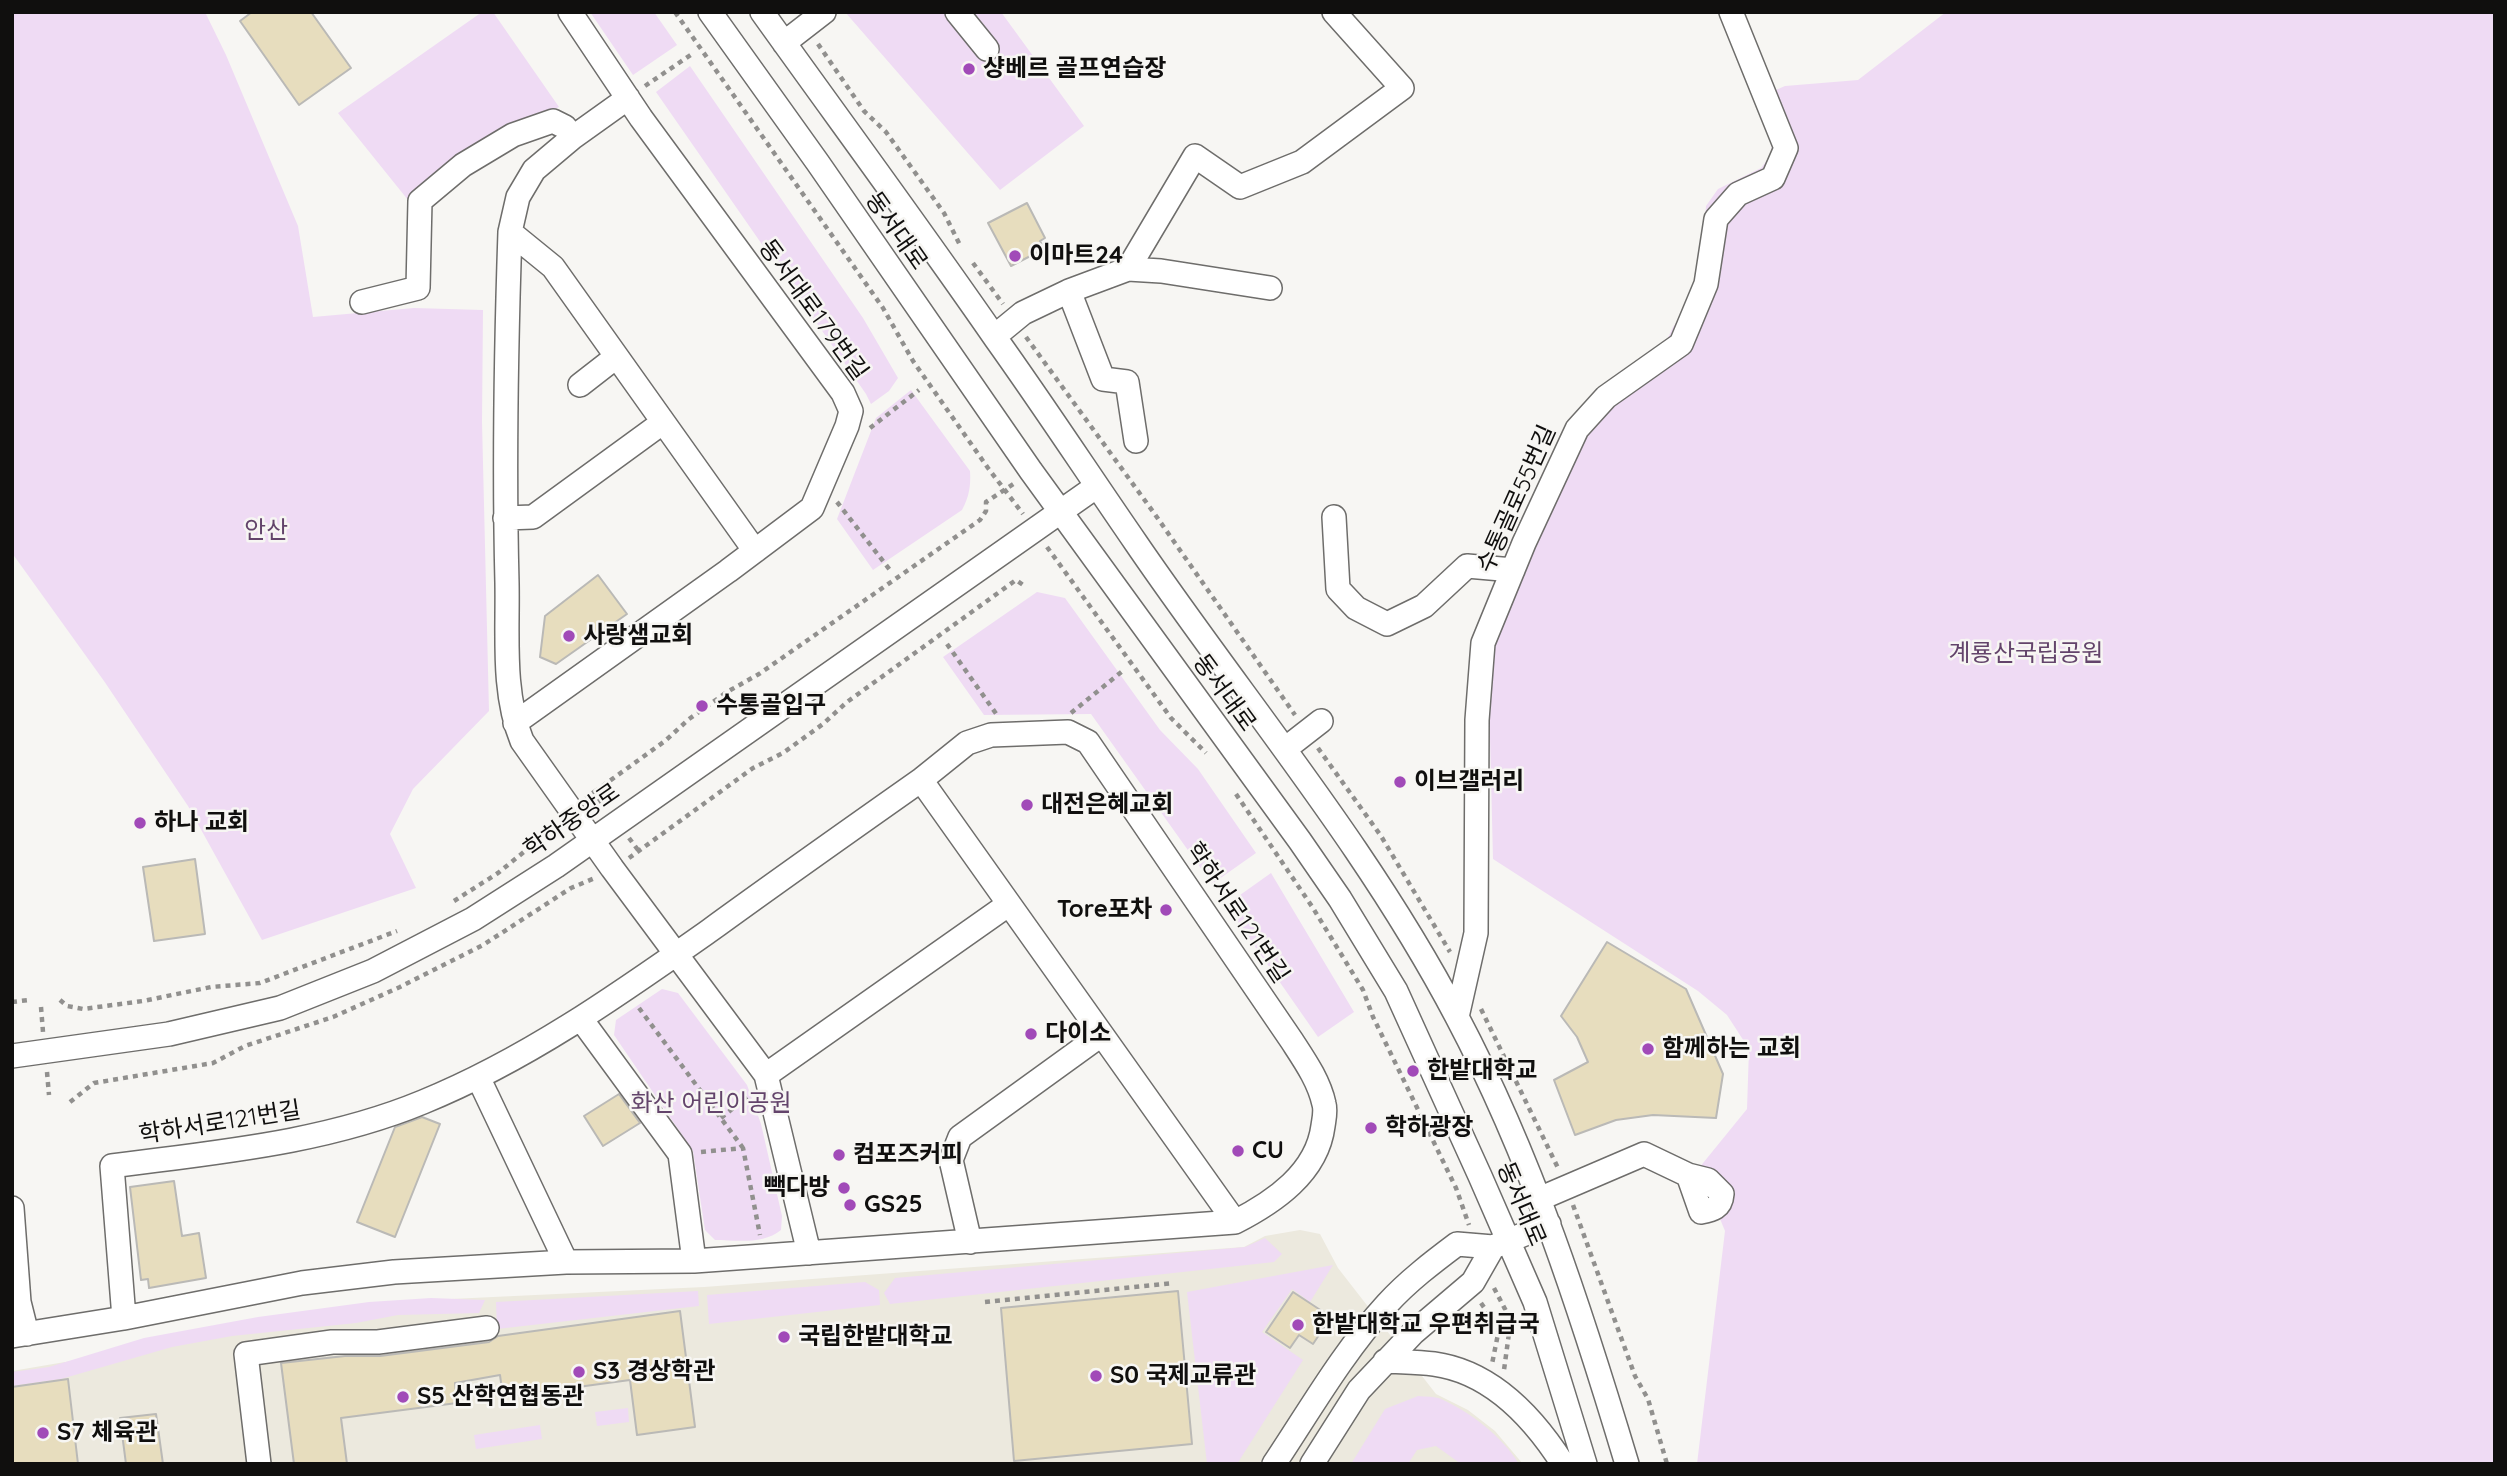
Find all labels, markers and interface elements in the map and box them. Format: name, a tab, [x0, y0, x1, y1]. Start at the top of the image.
place label: 샹베르 골프연습장	[983, 55, 1166, 83]
marker: 샹베르 골프연습장	[961, 61, 977, 77]
street label: 동서대로	[859, 187, 933, 275]
street label: 동서대로179번길	[752, 234, 874, 386]
place label: 이마트24	[1029, 242, 1123, 270]
marker: 이마트24	[1007, 248, 1023, 264]
street label: 수통골로55번길	[1472, 421, 1562, 577]
park label: 안산	[244, 517, 288, 545]
place label: 사랑샘교회	[583, 622, 693, 650]
marker: 사랑샘교회	[561, 628, 577, 644]
park label: 계룡산국립공원	[1949, 640, 2103, 668]
street label: 동서대로	[1186, 649, 1262, 737]
place label: 수통골입구	[716, 692, 826, 720]
marker: 수통골입구	[694, 698, 710, 714]
place label: 이브갤러리	[1414, 768, 1524, 796]
marker: 이브갤러리	[1392, 774, 1408, 790]
street label: 학하중앙로	[519, 778, 625, 864]
place label: 대전은혜교회	[1041, 791, 1173, 819]
marker: 대전은혜교회	[1019, 797, 1035, 813]
place label: 하나 교회	[154, 809, 249, 837]
marker: 하나 교회	[132, 815, 148, 831]
street label: 학하서로121번길	[1179, 837, 1295, 989]
place label: Tore포차	[1057, 896, 1152, 924]
marker: Tore포차	[1158, 902, 1174, 918]
place label: 다이소	[1045, 1020, 1111, 1048]
marker: 다이소	[1023, 1026, 1039, 1042]
place label: 함께하는 교회	[1662, 1035, 1801, 1063]
marker: 함께하는 교회	[1640, 1041, 1656, 1057]
place label: 한밭대학교	[1427, 1057, 1537, 1085]
marker: 한밭대학교	[1405, 1063, 1421, 1079]
park label: 화산 어린이공원	[630, 1090, 792, 1118]
street label: 학하서로121번길	[137, 1096, 303, 1150]
place label: 학하광장	[1385, 1114, 1473, 1142]
marker: 학하광장	[1363, 1120, 1379, 1136]
place label: CU	[1252, 1137, 1284, 1165]
place label: 컴포즈커피	[853, 1141, 963, 1169]
marker: CU	[1230, 1143, 1246, 1159]
marker: 컴포즈커피	[831, 1147, 847, 1163]
street label: 동서대로	[1490, 1158, 1552, 1250]
place label: 빽다방	[764, 1174, 830, 1202]
marker: 빽다방	[836, 1180, 852, 1196]
place label: GS25	[864, 1191, 923, 1219]
marker: GS25	[842, 1197, 858, 1213]
place label: 한밭대학교 우편취급국	[1312, 1311, 1540, 1339]
marker: 한밭대학교 우편취급국	[1290, 1317, 1306, 1333]
place label: 국립한밭대학교	[798, 1323, 953, 1351]
marker: 국립한밭대학교	[776, 1329, 792, 1345]
place label: S3 경상학관	[593, 1358, 715, 1386]
place label: S0 국제교류관	[1110, 1362, 1256, 1390]
marker: S3 경상학관	[571, 1364, 587, 1380]
marker: S0 국제교류관	[1088, 1368, 1104, 1384]
place label: S5 산학연협동관	[417, 1383, 584, 1411]
marker: S5 산학연협동관	[395, 1389, 411, 1405]
place label: S7 체육관	[57, 1419, 157, 1447]
marker: S7 체육관	[35, 1425, 51, 1441]

